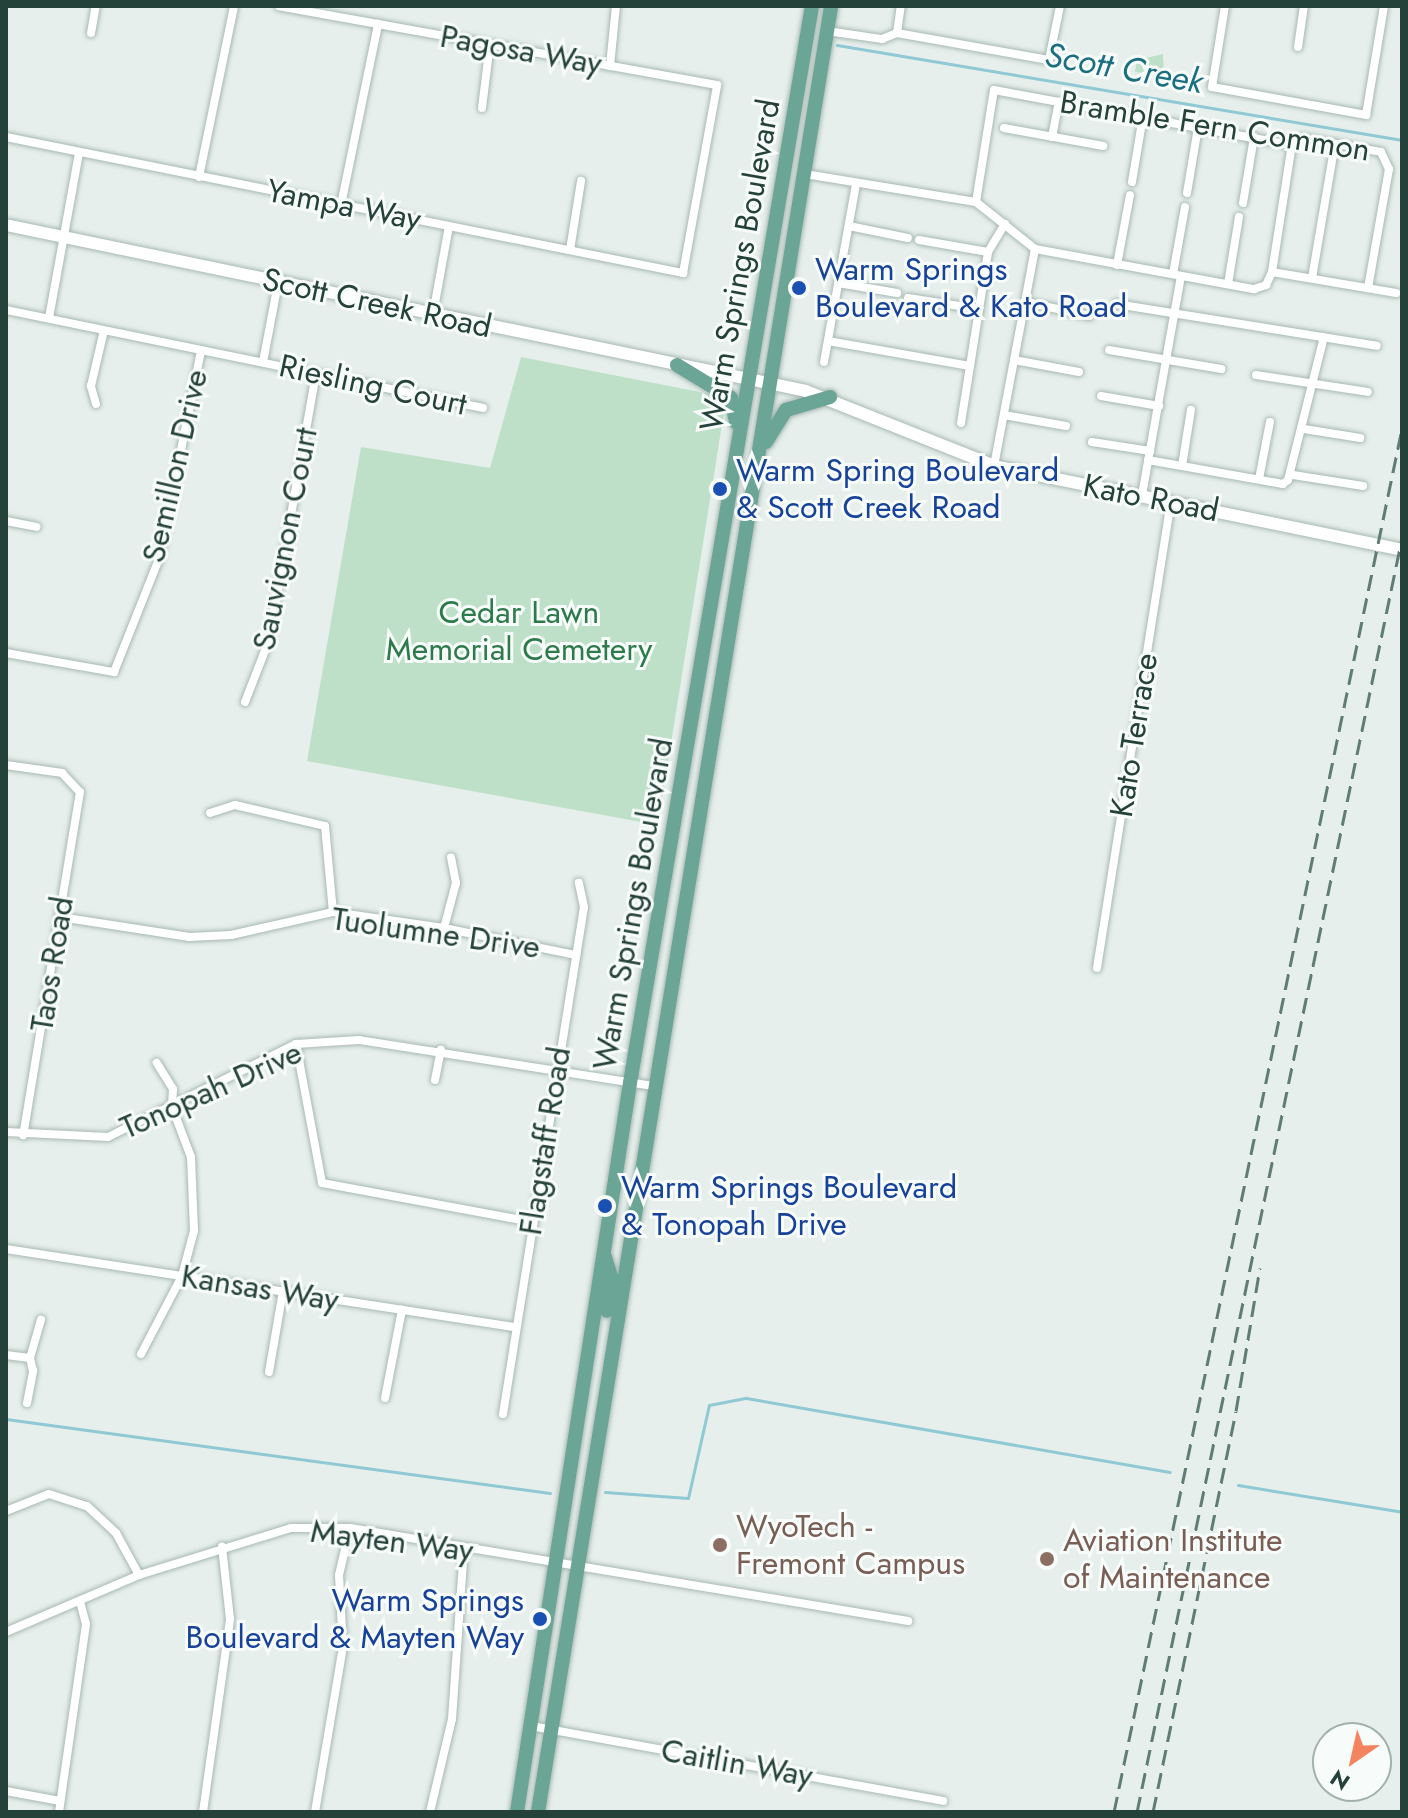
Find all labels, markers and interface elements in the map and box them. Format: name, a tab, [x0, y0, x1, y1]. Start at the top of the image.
street label: Pagosa Way	[437, 17, 605, 83]
water label: Scott Creek	[1042, 34, 1206, 102]
street label: Bramble Fern Common	[1057, 83, 1373, 169]
street label: Warm Springs Boulevard	[692, 96, 788, 434]
street label: Yampa Way	[264, 171, 424, 239]
place label: Warm Springs Boulevard & Kato Road	[815, 251, 1127, 326]
street label: Scott Creek Road	[259, 260, 495, 346]
marker: Warm Springs Boulevard & Kato Road	[790, 279, 808, 297]
street label: Riesling Court	[276, 346, 470, 424]
street label: Semillon Drive	[134, 366, 216, 566]
street label: Sauvignon Court	[245, 424, 325, 654]
place label: Warm Spring Boulevard & Scott Creek Road	[736, 452, 1059, 527]
street label: Kato Road	[1080, 466, 1222, 530]
marker: Warm Spring Boulevard & Scott Creek Road	[711, 480, 729, 498]
park label: Cedar Lawn Memorial Cemetery	[386, 594, 652, 669]
street label: Kato Terrace	[1102, 650, 1166, 820]
street label: Warm Springs Boulevard	[585, 735, 681, 1073]
street label: Taos Road	[22, 894, 82, 1034]
street label: Tuolumne Drive	[329, 899, 543, 967]
street label: Tonopah Drive	[114, 1033, 308, 1147]
street label: Flagstaff Road	[511, 1044, 579, 1238]
place label: Warm Springs Boulevard & Tonopah Drive	[621, 1169, 957, 1244]
marker: Warm Springs Boulevard & Tonopah Drive	[596, 1197, 614, 1215]
street label: Kansas Way	[179, 1257, 341, 1319]
place label: WyoTech - Fremont Campus	[736, 1508, 965, 1583]
street label: Mayten Way	[308, 1512, 476, 1570]
place label: Aviation Institute of Maintenance	[1063, 1522, 1282, 1597]
marker: WyoTech - Fremont Campus	[711, 1536, 729, 1554]
marker: Aviation Institute of Maintenance	[1038, 1550, 1056, 1568]
place label: Warm Springs Boulevard & Mayten Way	[185, 1582, 524, 1657]
marker: Warm Springs Boulevard & Mayten Way	[531, 1610, 549, 1628]
north arrow	[1312, 1722, 1392, 1802]
street label: Caitlin Way	[658, 1731, 816, 1795]
text: N	[1324, 1762, 1356, 1798]

